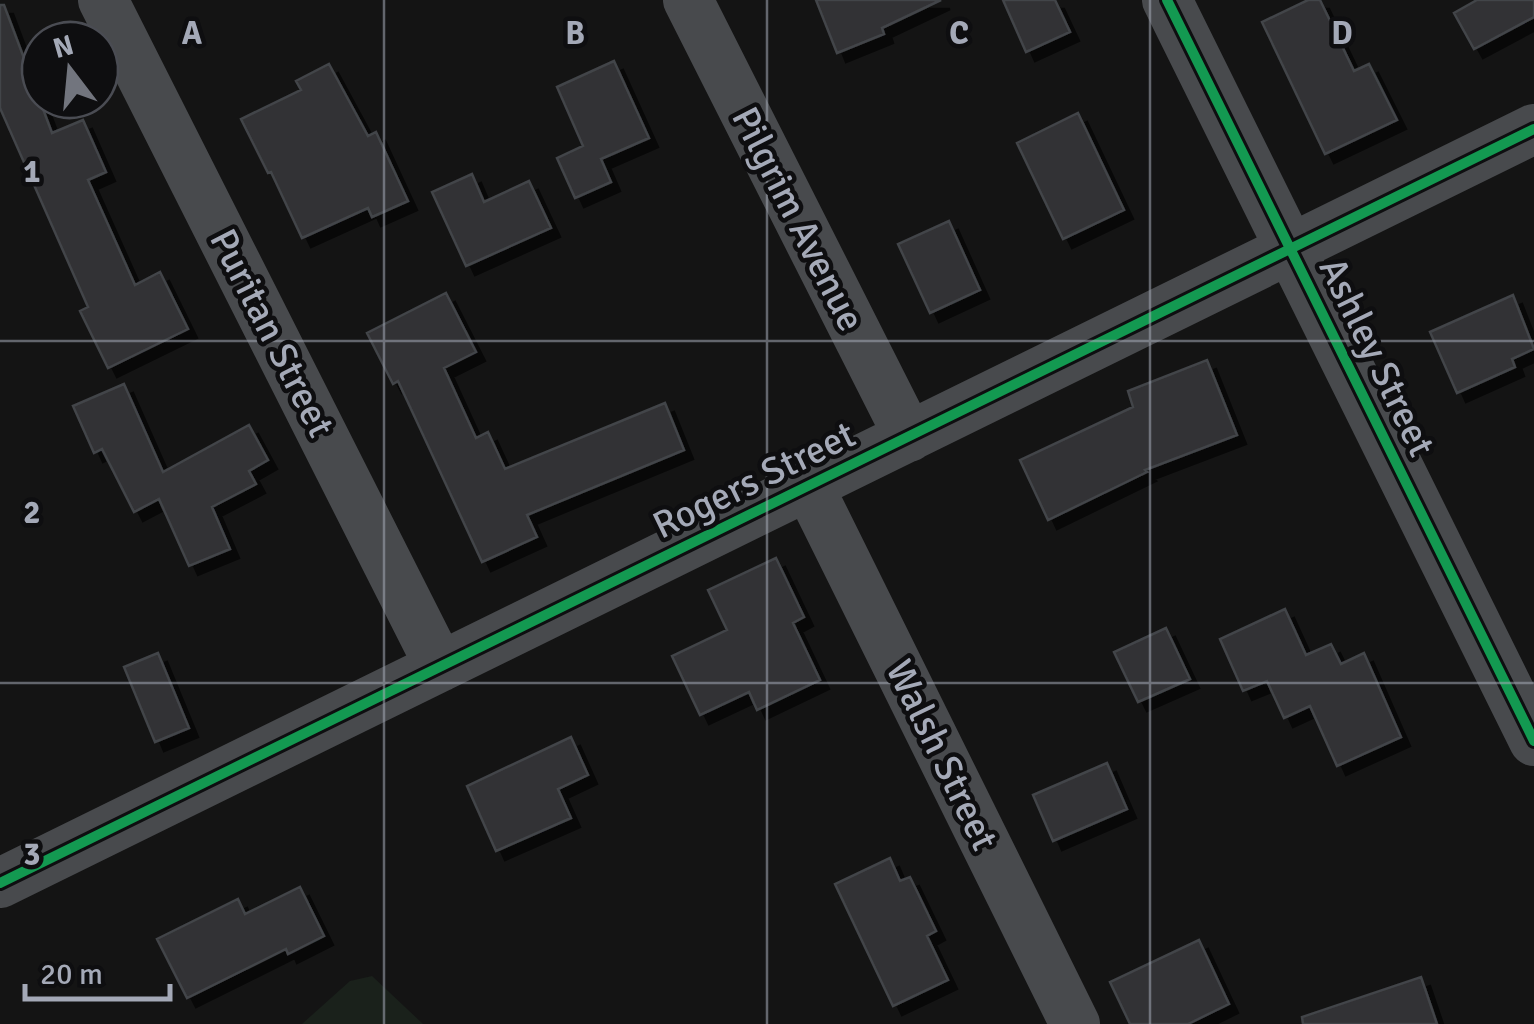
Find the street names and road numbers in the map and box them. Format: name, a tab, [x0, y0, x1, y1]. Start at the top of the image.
street label: Pilgrim Avenue	[721, 99, 875, 339]
street label: Puritan Street	[199, 221, 345, 445]
street label: Ashley Street	[1309, 250, 1445, 464]
street label: Rogers Street	[645, 411, 863, 549]
street label: Walsh Street	[876, 652, 1008, 858]

